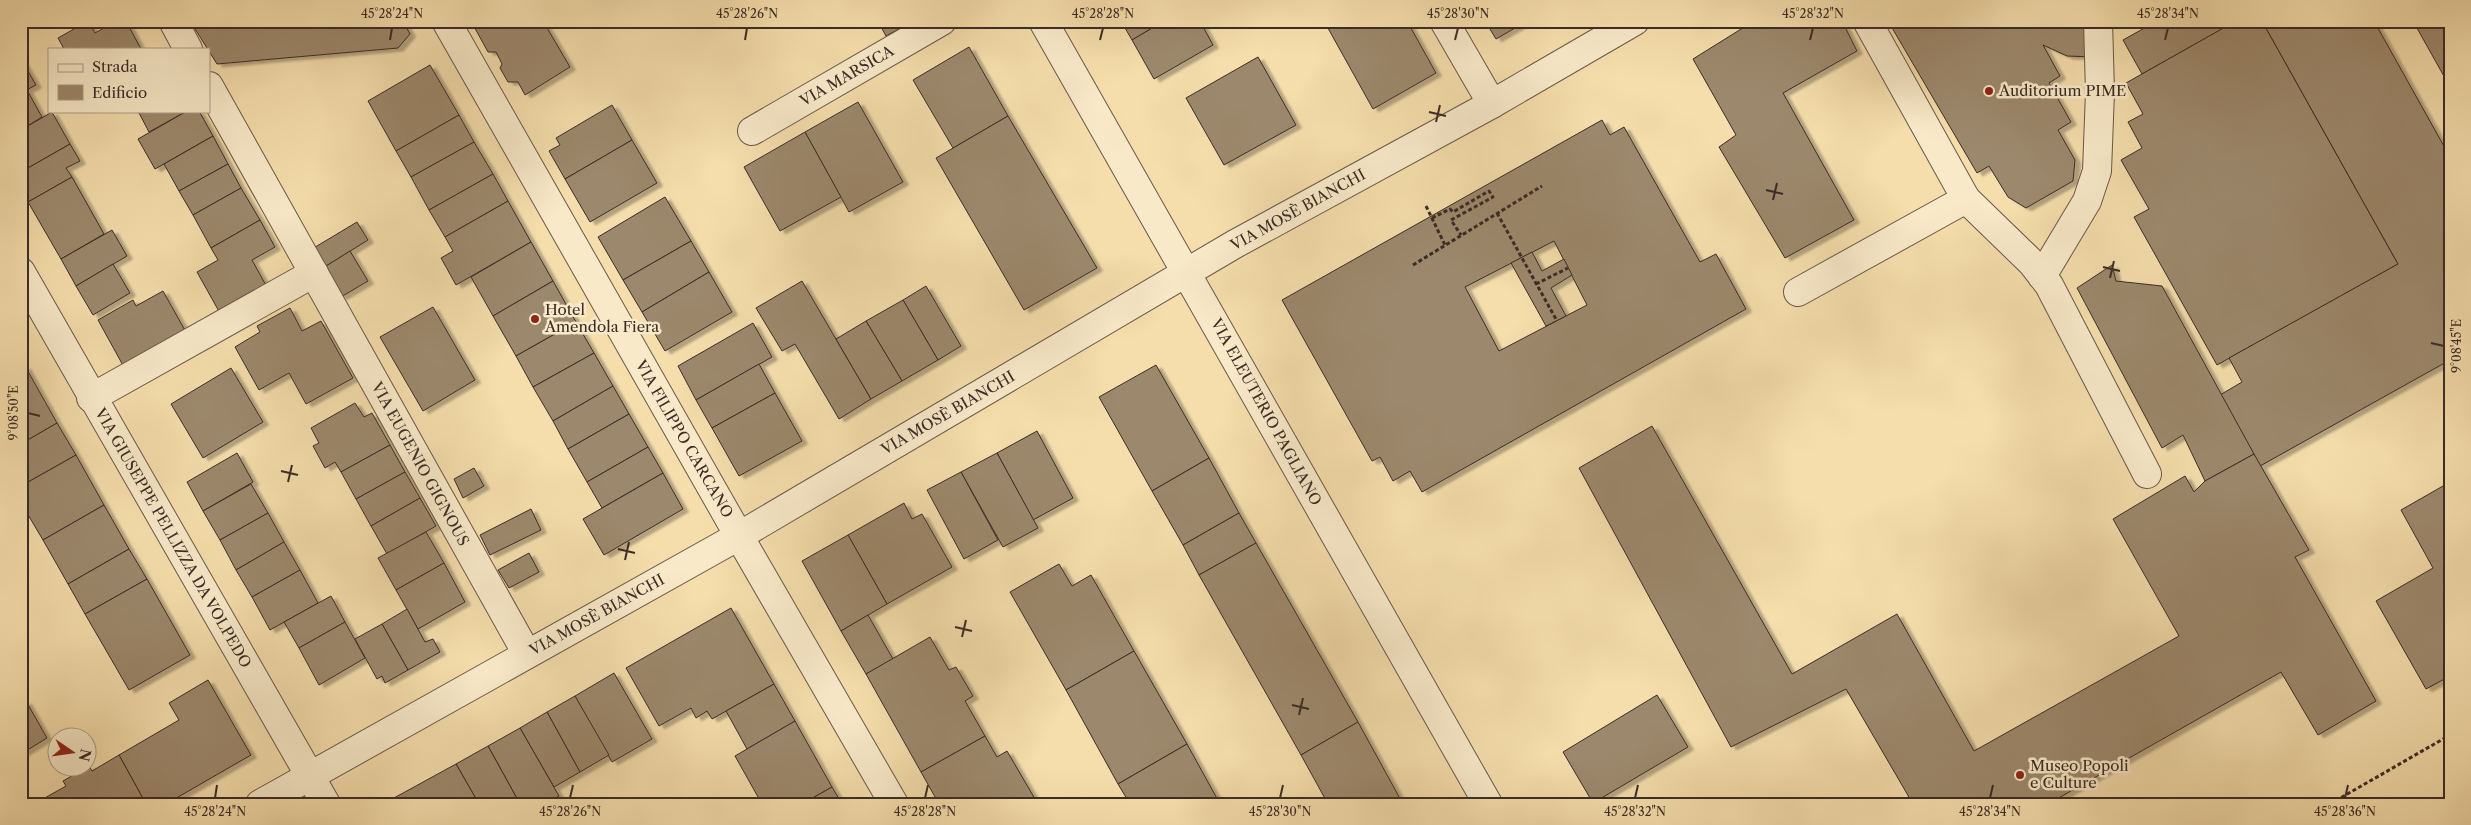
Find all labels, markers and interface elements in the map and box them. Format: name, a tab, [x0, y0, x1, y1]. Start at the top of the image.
text: 45°28'24"N	[361, 6, 423, 21]
text: 45°28'26"N	[716, 6, 778, 21]
text: 45°28'28"N	[1072, 6, 1134, 21]
text: 45°28'30"N	[1427, 6, 1489, 21]
text: 45°28'32"N	[1782, 6, 1844, 21]
text: 45°28'34"N	[2137, 6, 2199, 21]
street label: VIA MARSICA	[795, 41, 898, 111]
legend	[48, 48, 210, 112]
text: Strada	[92, 57, 138, 76]
place label: Auditorium PIME	[1998, 81, 2126, 100]
text: Edificio	[92, 83, 147, 102]
marker: Auditorium PIME	[1983, 85, 1995, 97]
street label: VIA MOSÈ BIANCHI	[1226, 165, 1369, 255]
place label: Hotel Amendola Fiera	[544, 300, 659, 336]
marker: Hotel Amendola Fiera	[529, 313, 541, 325]
street label: VIA ELEUTERIO PAGLIANO	[1207, 314, 1326, 509]
text: 9°08'45"E	[2449, 319, 2464, 373]
street label: VIA FILIPPO CARCANO	[631, 356, 737, 521]
street label: VIA MOSÈ BIANCHI	[877, 367, 1018, 459]
street label: VIA EUGENIO GIGNOUS	[367, 378, 473, 549]
text: 9°08'50"E	[6, 385, 21, 441]
street label: VIA GIUSEPPE PELLIZZA DA VOLPEDO	[91, 404, 256, 671]
street label: VIA MOSÈ BIANCHI	[525, 570, 668, 660]
north arrow	[48, 728, 98, 778]
text: N	[75, 747, 95, 763]
place label: Museo Popoli e Culture	[2030, 756, 2129, 792]
marker: Museo Popoli e Culture	[2014, 769, 2026, 781]
text: 45°28'24"N	[184, 804, 246, 819]
text: 45°28'26"N	[539, 804, 601, 819]
text: 45°28'28"N	[894, 804, 956, 819]
text: 45°28'30"N	[1249, 804, 1311, 819]
text: 45°28'32"N	[1604, 804, 1666, 819]
text: 45°28'34"N	[1959, 804, 2021, 819]
text: 45°28'36"N	[2314, 804, 2376, 819]

